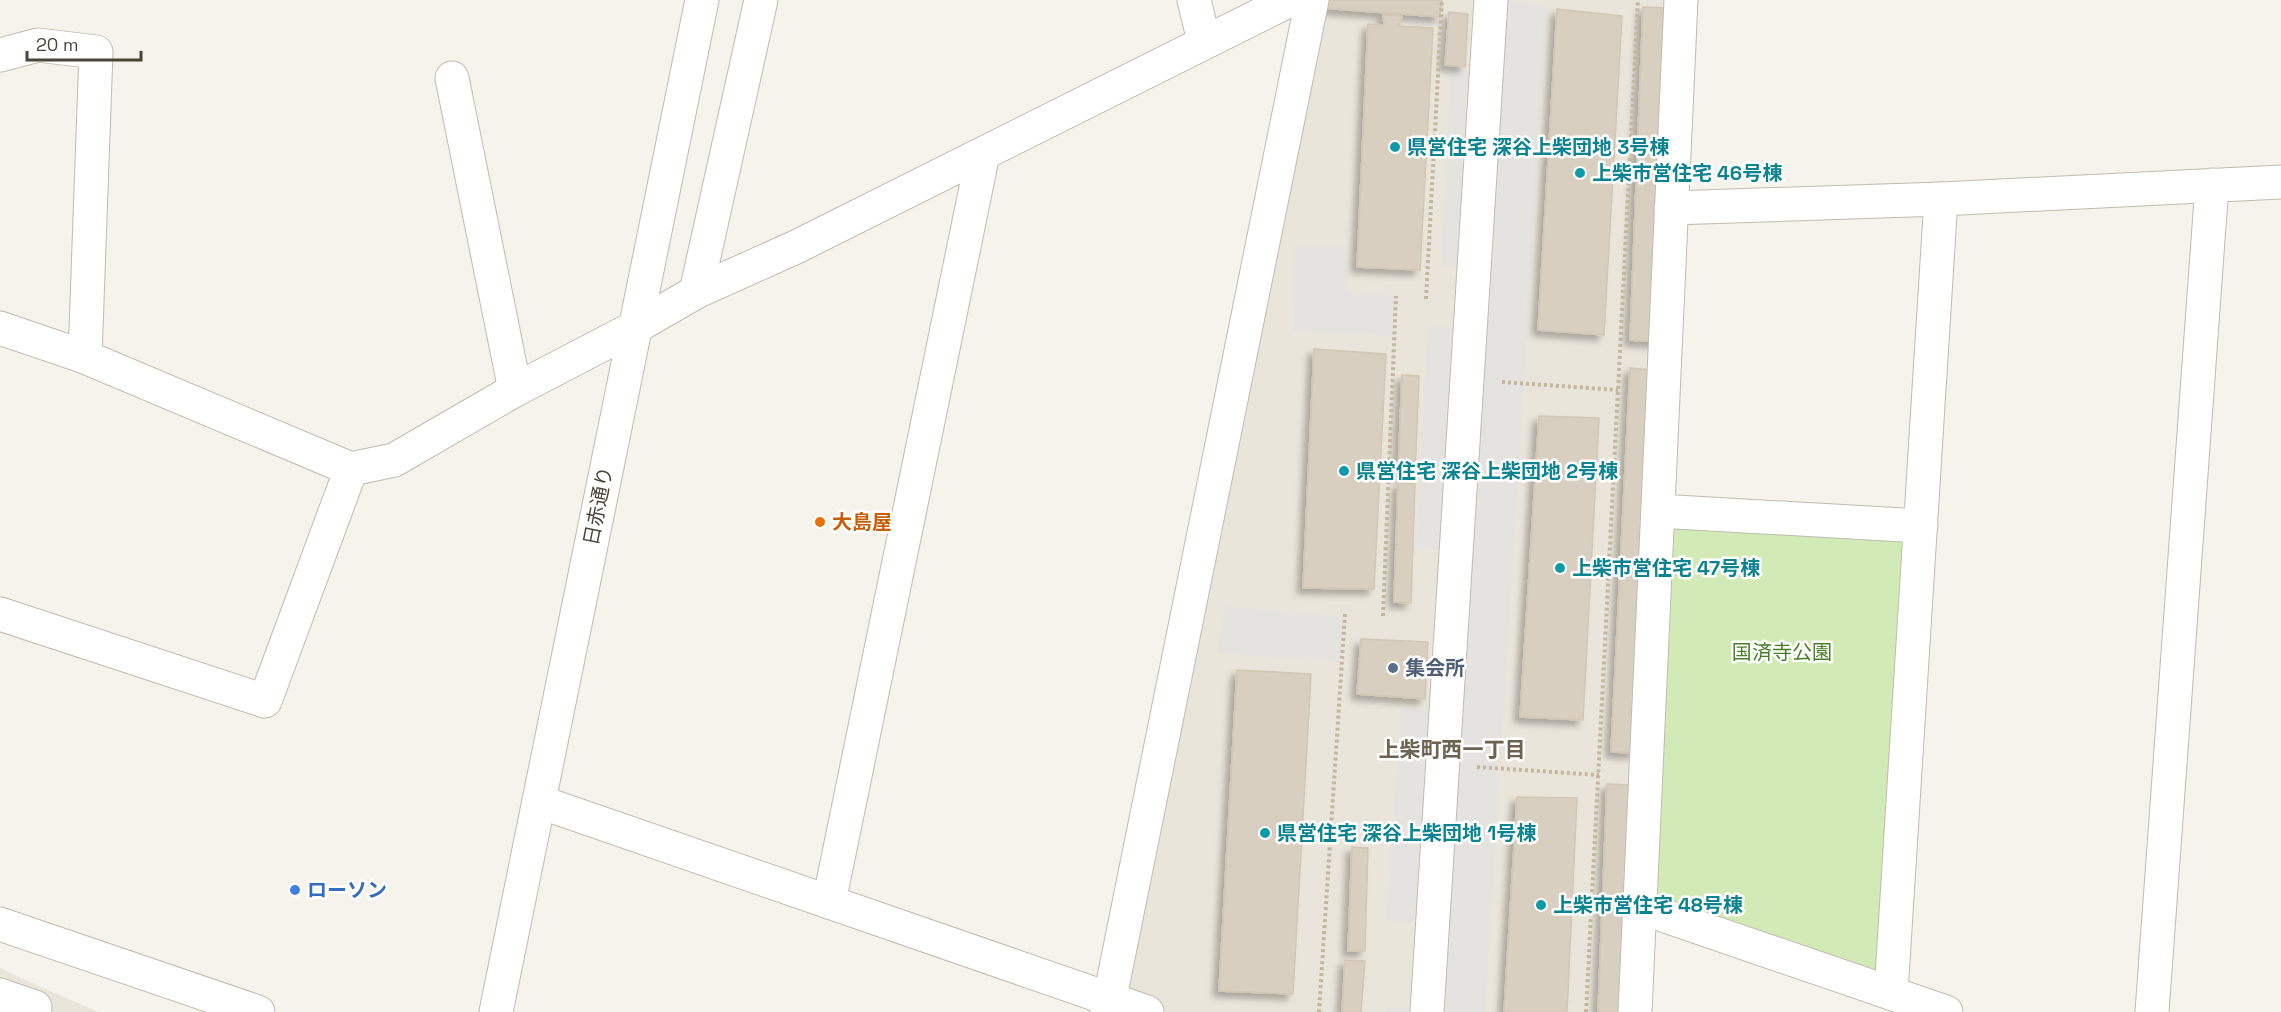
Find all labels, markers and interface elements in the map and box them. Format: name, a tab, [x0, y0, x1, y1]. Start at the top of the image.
scale bar	[27, 24, 141, 62]
text: 20 m	[36, 33, 79, 56]
place label: 県営住宅 深谷上柴団地 3号棟	[1407, 134, 1669, 160]
marker: 県営住宅 深谷上柴団地 3号棟	[1388, 140, 1402, 154]
place label: 上柴市営住宅 46号棟	[1592, 160, 1782, 186]
marker: 上柴市営住宅 46号棟	[1573, 166, 1587, 180]
place label: 県営住宅 深谷上柴団地 2号棟	[1356, 458, 1618, 484]
street label: 日赤通り	[578, 464, 618, 548]
marker: 県営住宅 深谷上柴団地 2号棟	[1337, 464, 1351, 478]
place label: 大島屋	[832, 509, 892, 535]
marker: 大島屋	[813, 515, 827, 529]
place label: 上柴市営住宅 47号棟	[1572, 555, 1760, 581]
marker: 上柴市営住宅 47号棟	[1553, 561, 1567, 575]
park label: 国済寺公園	[1732, 639, 1832, 665]
place label: 集会所	[1405, 655, 1465, 681]
marker: 集会所	[1386, 661, 1400, 675]
district label: 上柴町西一丁目	[1379, 736, 1526, 763]
place label: 県営住宅 深谷上柴団地 1号棟	[1277, 820, 1536, 846]
marker: 県営住宅 深谷上柴団地 1号棟	[1258, 826, 1272, 840]
place label: ローソン	[307, 877, 387, 903]
marker: ローソン	[288, 883, 302, 897]
place label: 上柴市営住宅 48号棟	[1553, 892, 1743, 918]
marker: 上柴市営住宅 48号棟	[1534, 898, 1548, 912]

